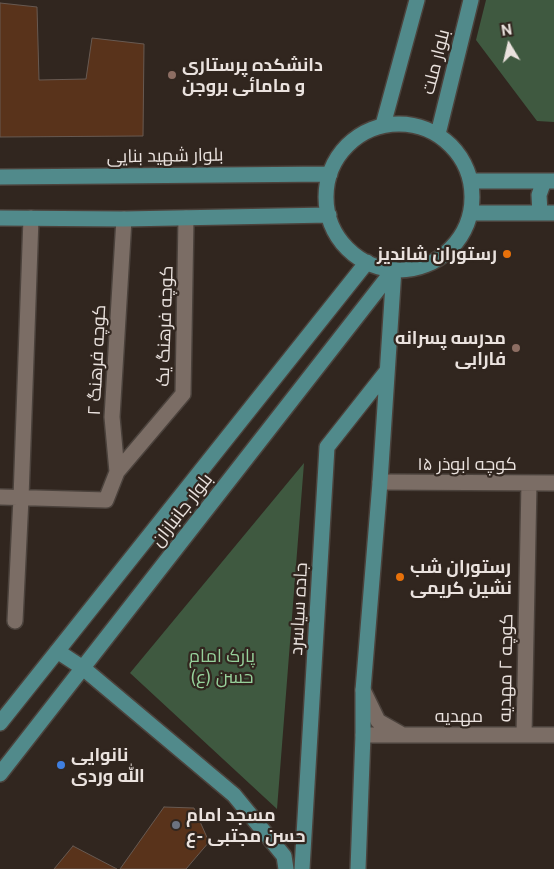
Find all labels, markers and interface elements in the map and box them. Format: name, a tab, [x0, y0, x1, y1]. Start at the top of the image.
north arrow	[484, 20, 534, 70]
text: N	[500, 21, 513, 39]
street label: بلوار ملت	[417, 27, 455, 97]
place label: دانشکده پرستاری و مامائی بروجن	[182, 54, 323, 96]
marker: دانشکده پرستاری و مامائی بروجن	[166, 69, 178, 81]
street label: بلوار شهید بنایی	[106, 144, 224, 168]
place label: رستوران شاندیز	[377, 243, 497, 265]
marker: رستوران شاندیز	[501, 248, 513, 260]
street label: کوچه فرهنگ یک	[152, 265, 178, 387]
street label: کوچه فرهنگ ۲	[83, 304, 111, 416]
place label: مدرسه پسرانه فارابی	[395, 327, 506, 369]
marker: مدرسه پسرانه فارابی	[510, 342, 522, 354]
street label: کوچه ابوذر ۱۵	[417, 453, 517, 475]
street label: بلوار جانبازان	[147, 469, 217, 551]
place label: رستوران شب نشین کریمی	[410, 556, 512, 598]
street label: جاده سیاسرد	[286, 562, 312, 656]
marker: رستوران شب نشین کریمی	[394, 571, 406, 583]
street label: کوچه ۲ مهدیه	[494, 614, 518, 722]
park label: پارک امام حسن (ع)	[189, 645, 255, 688]
street label: مهدیه	[435, 705, 483, 727]
place label: نانوایی الله وردی	[71, 744, 145, 786]
marker: نانوایی الله وردی	[55, 759, 67, 771]
place label: مسجد امام حسن مجتبی -ع	[186, 804, 306, 846]
marker: مسجد امام حسن مجتبی -ع	[170, 819, 182, 831]

